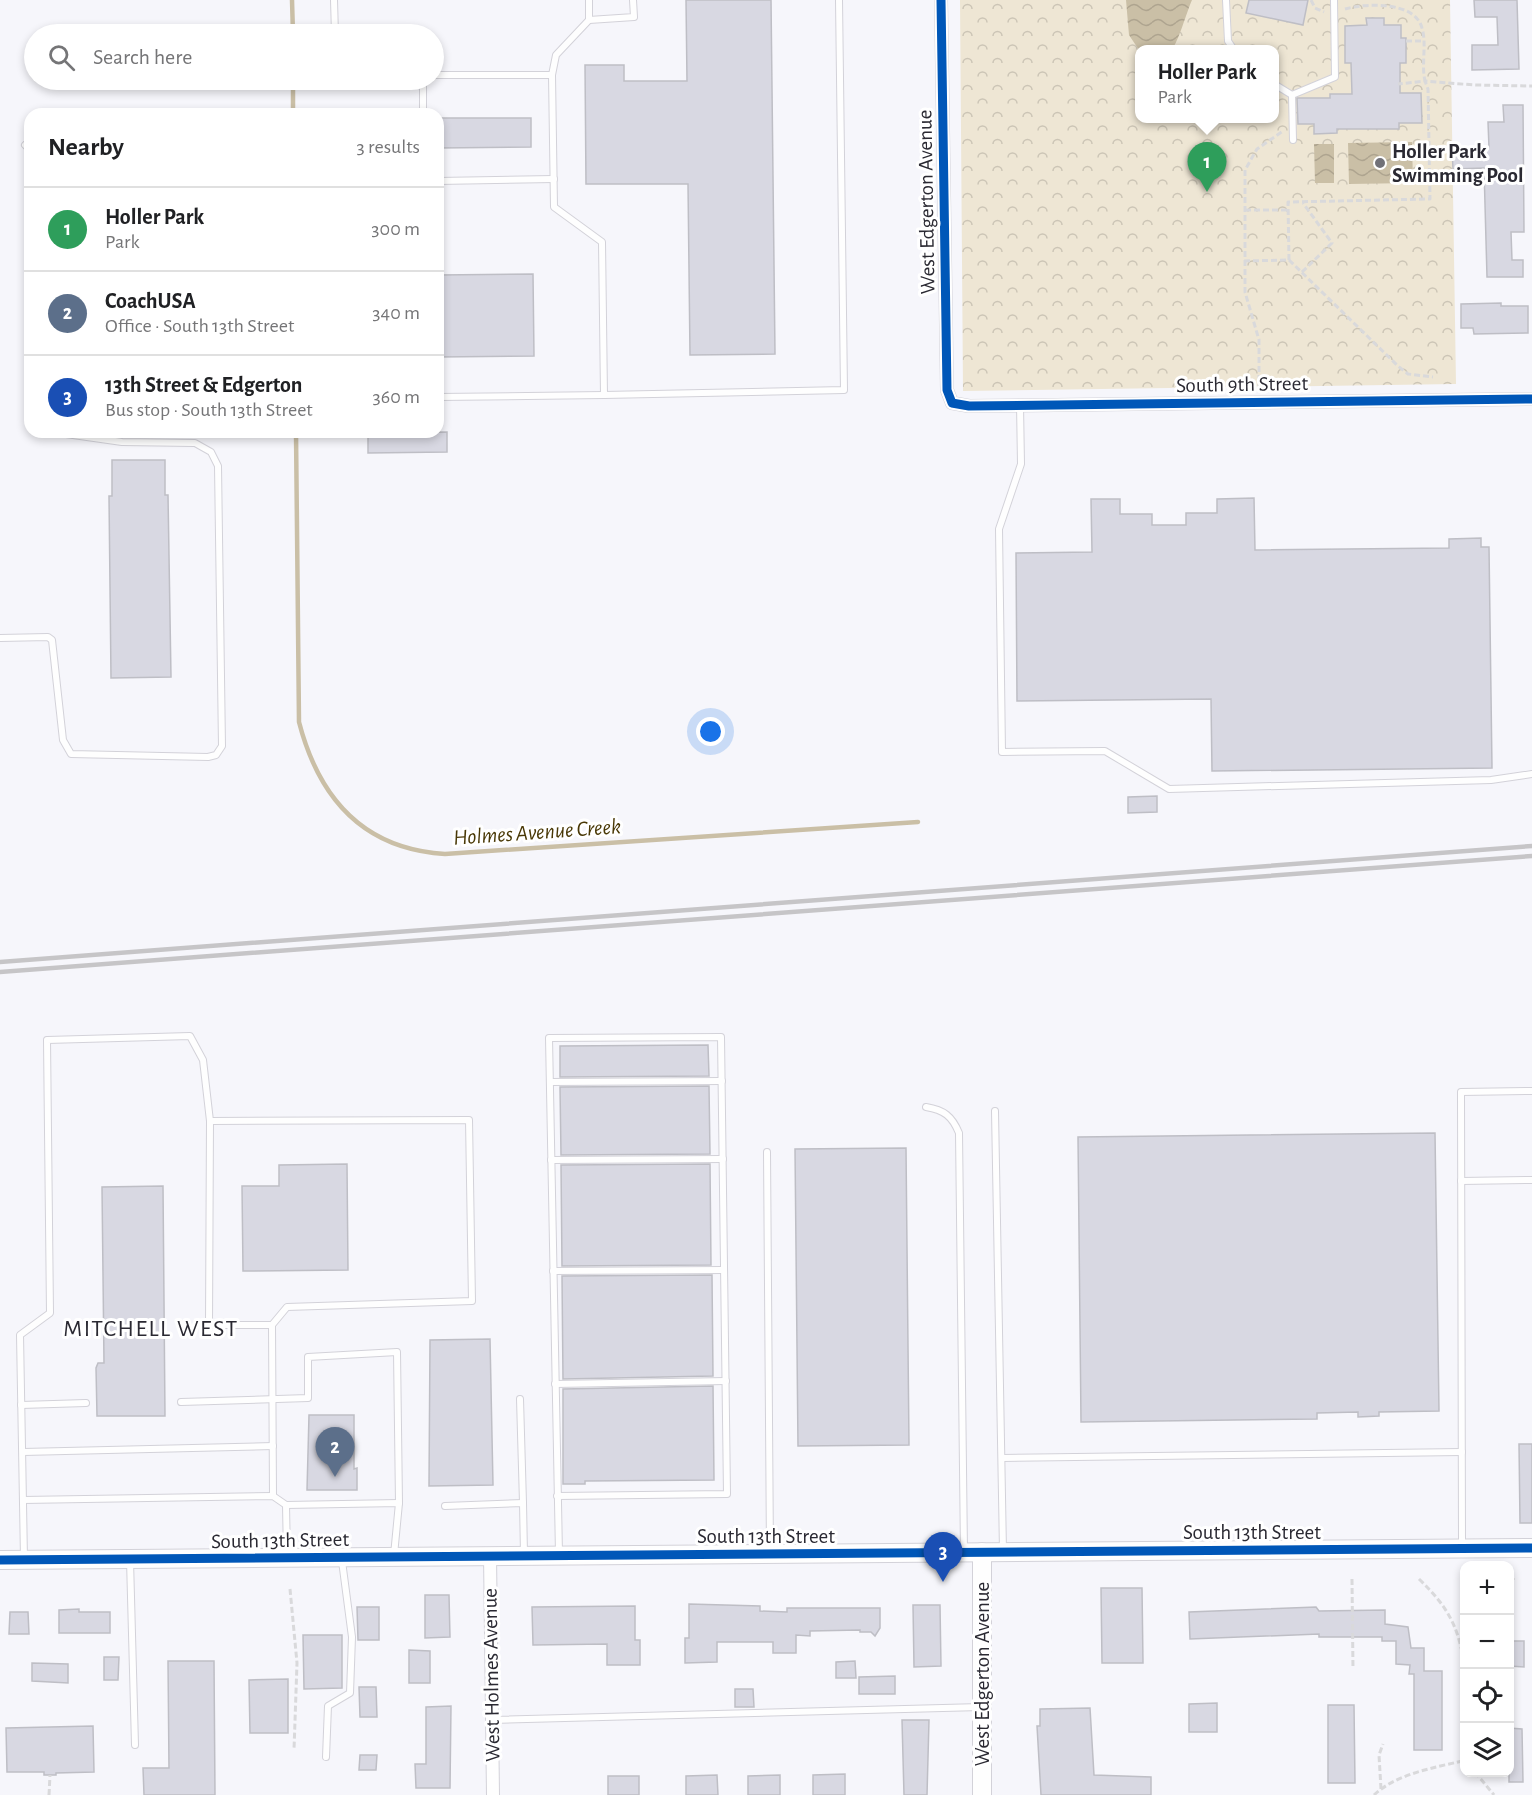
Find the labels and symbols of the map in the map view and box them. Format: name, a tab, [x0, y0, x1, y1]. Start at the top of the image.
street label: West Edgerton Avenue	[914, 110, 939, 294]
place label: Holler Park Swimming Pool	[1392, 141, 1523, 186]
pin: 1	[1188, 142, 1226, 192]
marker: Holler Park Swimming Pool	[1373, 156, 1387, 170]
street label: South 9th Street	[1176, 373, 1308, 396]
your location	[696, 717, 725, 746]
water label: Holmes Avenue Creek	[453, 815, 622, 849]
district label: MITCHELL WEST	[63, 1317, 239, 1341]
pin: 2	[316, 1428, 354, 1477]
street label: South 13th Street	[1183, 1522, 1321, 1543]
street label: South 13th Street	[697, 1526, 835, 1547]
street label: South 13th Street	[211, 1529, 349, 1552]
pin: 3	[924, 1532, 962, 1582]
street label: West Edgerton Avenue	[972, 1582, 993, 1766]
street label: West Holmes Avenue	[479, 1588, 504, 1762]

